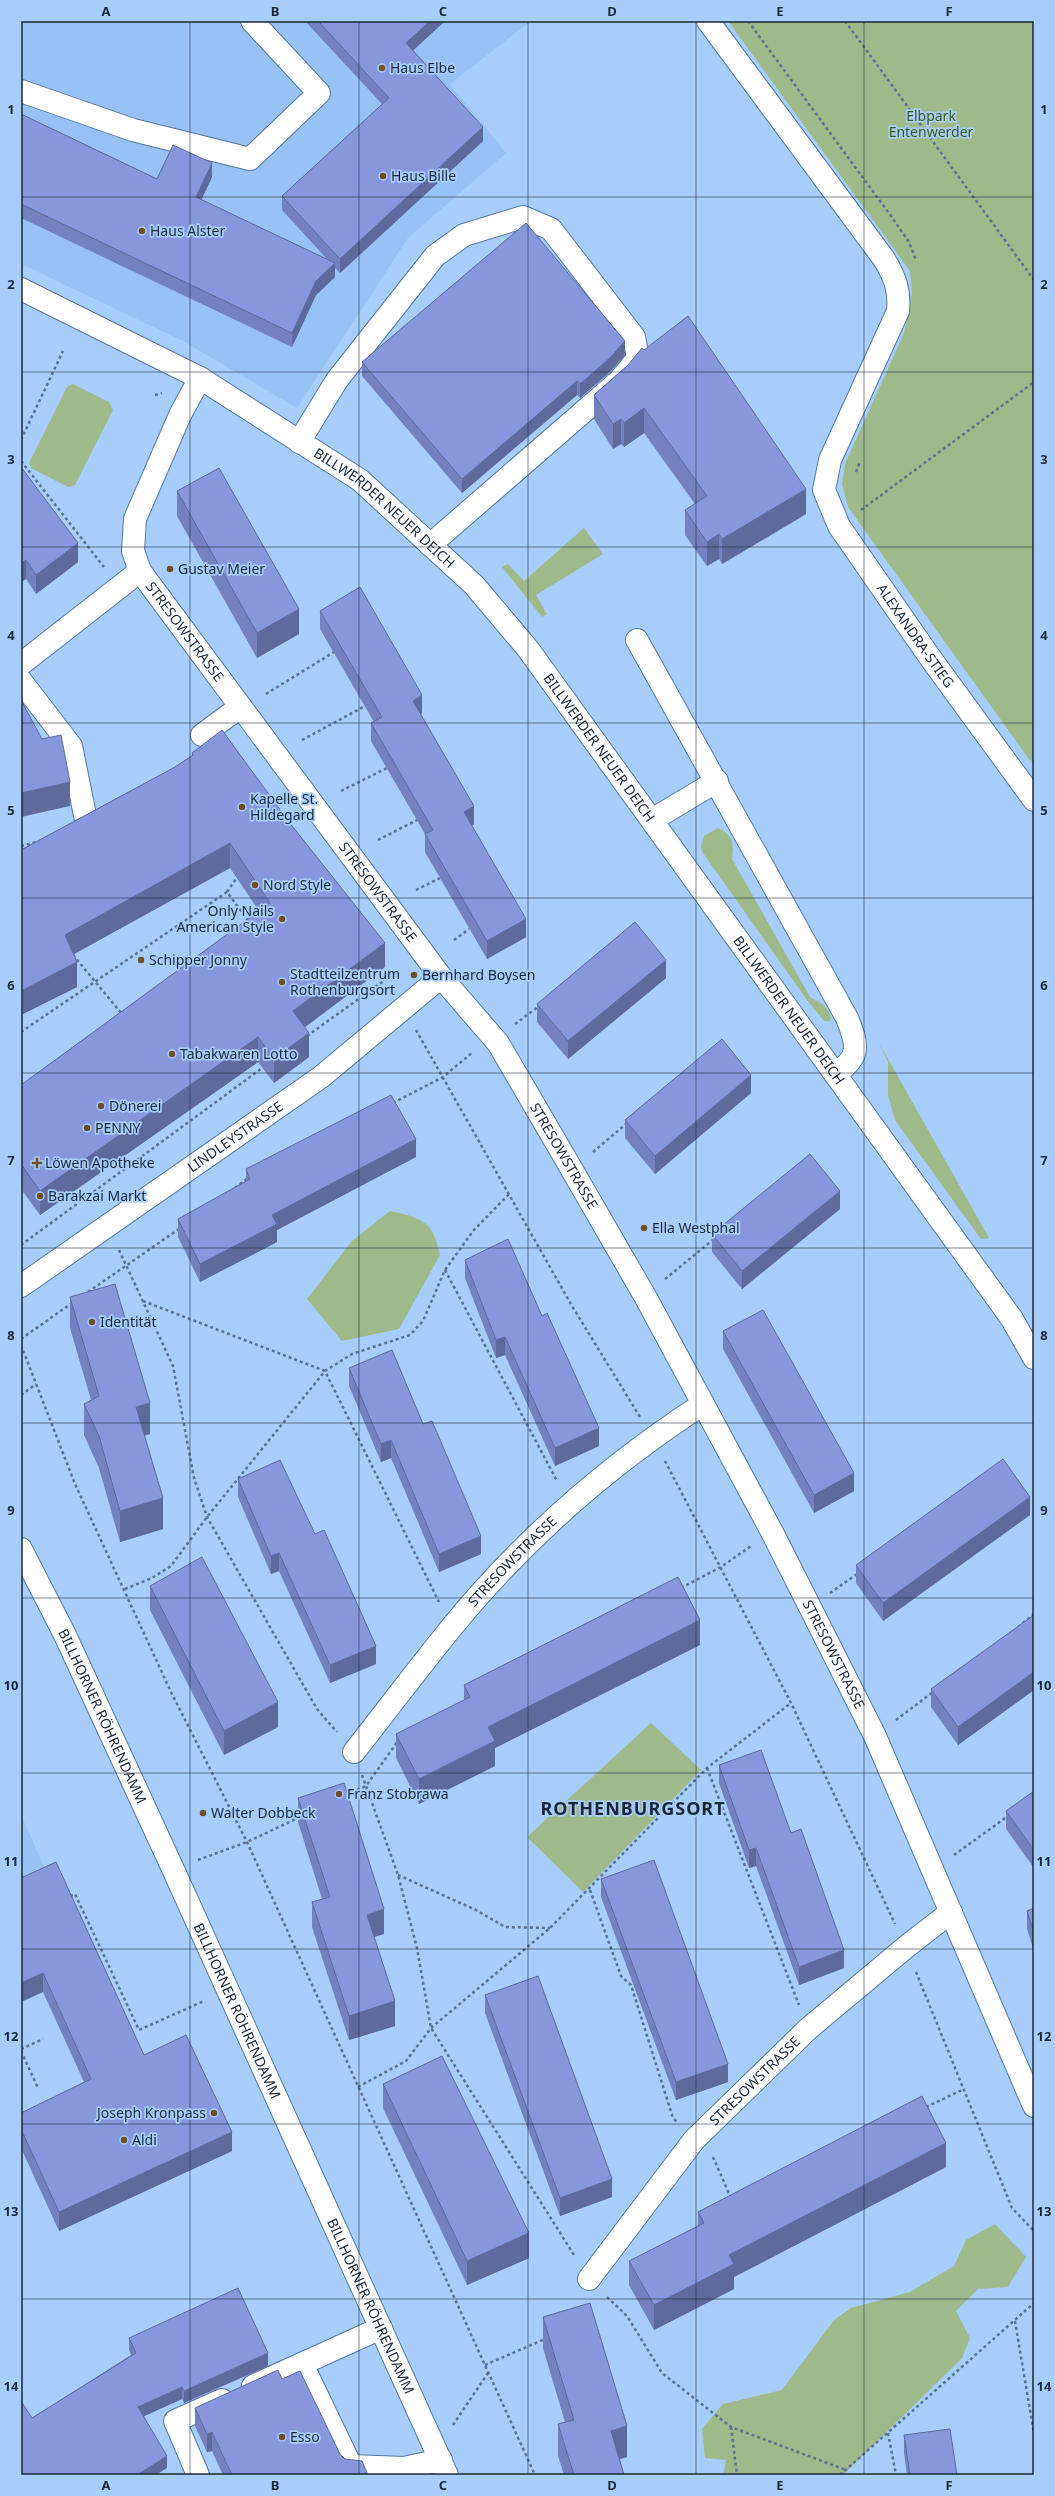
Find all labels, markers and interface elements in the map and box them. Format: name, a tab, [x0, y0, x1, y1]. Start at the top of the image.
text: A	[102, 2, 111, 20]
text: B	[271, 2, 279, 20]
text: C	[439, 2, 447, 20]
text: D	[607, 2, 617, 20]
text: E	[776, 2, 784, 20]
text: F	[945, 2, 953, 20]
place label: Haus Elbe	[390, 58, 455, 77]
marker: Haus Elbe	[377, 63, 387, 73]
text: 1	[7, 100, 15, 118]
text: 1	[1040, 100, 1048, 118]
park label: Elbpark Entenwerder	[889, 106, 974, 141]
place label: Haus Bille	[391, 166, 456, 185]
marker: Haus Bille	[378, 171, 388, 181]
place label: Haus Alster	[150, 221, 225, 240]
marker: Haus Alster	[137, 226, 147, 236]
text: 2	[7, 275, 15, 293]
text: 2	[1040, 275, 1048, 293]
street label: BILLWERDER NEUER DEICH	[310, 443, 459, 572]
text: 3	[7, 450, 15, 468]
text: 3	[1040, 450, 1048, 468]
place label: Gustav Meier	[178, 559, 265, 578]
marker: Gustav Meier	[165, 564, 175, 574]
street label: STRESOWSTRASSE	[142, 577, 229, 685]
street label: ALEXANDRA-STIEG	[873, 580, 959, 691]
text: 4	[7, 626, 15, 644]
text: 4	[1040, 626, 1048, 644]
street label: BILLWERDER NEUER DEICH	[540, 669, 660, 825]
place label: Kapelle St. Hildegard	[250, 789, 318, 824]
text: 5	[7, 801, 15, 819]
text: 5	[1040, 801, 1048, 819]
marker: Kapelle St. Hildegard	[237, 802, 247, 812]
street label: STRESOWSTRASSE	[335, 838, 422, 945]
place label: Nord Style	[263, 875, 331, 894]
marker: Nord Style	[250, 880, 260, 890]
place label: Only Nails American Style	[176, 901, 274, 936]
marker: Only Nails American Style	[277, 914, 287, 924]
street label: BILLWERDER NEUER DEICH	[729, 932, 849, 1088]
place label: Schipper Jonny	[149, 950, 248, 969]
marker: Schipper Jonny	[136, 955, 146, 965]
place label: Stadtteilzentrum Rothenburgsort	[290, 964, 400, 999]
place label: Bernhard Boysen	[422, 965, 535, 984]
marker: Bernhard Boysen	[409, 970, 419, 980]
text: 6	[7, 976, 15, 994]
text: 6	[1040, 976, 1048, 994]
marker: Stadtteilzentrum Rothenburgsort	[277, 977, 287, 987]
place label: Tabakwaren Lotto	[180, 1044, 297, 1063]
marker: Tabakwaren Lotto	[167, 1049, 177, 1059]
place label: Dönerei	[109, 1096, 161, 1115]
street label: LINDLEYSTRASSE	[183, 1096, 286, 1176]
street label: STRESOWSTRASSE	[526, 1099, 603, 1212]
marker: Dönerei	[96, 1101, 106, 1111]
place label: PENNY	[95, 1118, 141, 1137]
marker: PENNY	[82, 1123, 92, 1133]
text: 7	[7, 1151, 15, 1169]
text: 7	[1040, 1151, 1048, 1169]
place label: Löwen Apotheke	[45, 1153, 155, 1172]
marker: Löwen Apotheke	[32, 1158, 42, 1168]
place label: Barakzai Markt	[48, 1186, 146, 1205]
marker: Barakzai Markt	[35, 1191, 45, 1201]
place label: Ella Westphal	[652, 1218, 740, 1237]
marker: Ella Westphal	[639, 1223, 649, 1233]
place label: Identität	[100, 1312, 157, 1331]
marker: Identität	[87, 1317, 97, 1327]
text: 8	[7, 1326, 15, 1344]
text: 8	[1040, 1326, 1048, 1344]
text: 9	[7, 1501, 15, 1519]
text: 9	[1040, 1501, 1048, 1519]
street label: STRESOWSTRASSE	[463, 1511, 560, 1610]
street label: STRESOWSTRASSE	[799, 1596, 870, 1712]
street label: BILLHORNER RÖHRENDAMM	[54, 1625, 152, 1807]
text: 10	[4, 1676, 18, 1694]
text: 10	[1037, 1676, 1051, 1694]
place label: Franz Stobrawa	[347, 1784, 449, 1803]
marker: Franz Stobrawa	[334, 1789, 344, 1799]
district label: ROTHENBURGSORT	[540, 1796, 726, 1820]
place label: Walter Dobbeck	[211, 1803, 316, 1822]
marker: Walter Dobbeck	[198, 1808, 208, 1818]
text: 11	[4, 1852, 18, 1870]
text: 11	[1037, 1852, 1051, 1870]
street label: BILLHORNER RÖHRENDAMM	[190, 1920, 286, 2102]
text: 12	[4, 2027, 18, 2045]
text: 12	[1037, 2027, 1051, 2045]
street label: STRESOWSTRASSE	[705, 2032, 804, 2129]
place label: Joseph Kronpass	[95, 2103, 206, 2122]
marker: Joseph Kronpass	[209, 2108, 219, 2118]
place label: Aldi	[132, 2130, 157, 2149]
marker: Aldi	[119, 2135, 129, 2145]
text: 13	[4, 2202, 18, 2220]
text: 13	[1037, 2202, 1051, 2220]
street label: BILLHORNER RÖHRENDAMM	[323, 2215, 419, 2397]
text: 14	[4, 2377, 19, 2395]
text: 14	[1037, 2377, 1052, 2395]
place label: Esso	[290, 2427, 320, 2446]
marker: Esso	[277, 2432, 287, 2442]
text: A	[102, 2476, 111, 2494]
text: B	[271, 2476, 279, 2494]
text: C	[439, 2476, 447, 2494]
text: D	[607, 2476, 617, 2494]
text: E	[776, 2476, 784, 2494]
text: F	[945, 2476, 953, 2494]

